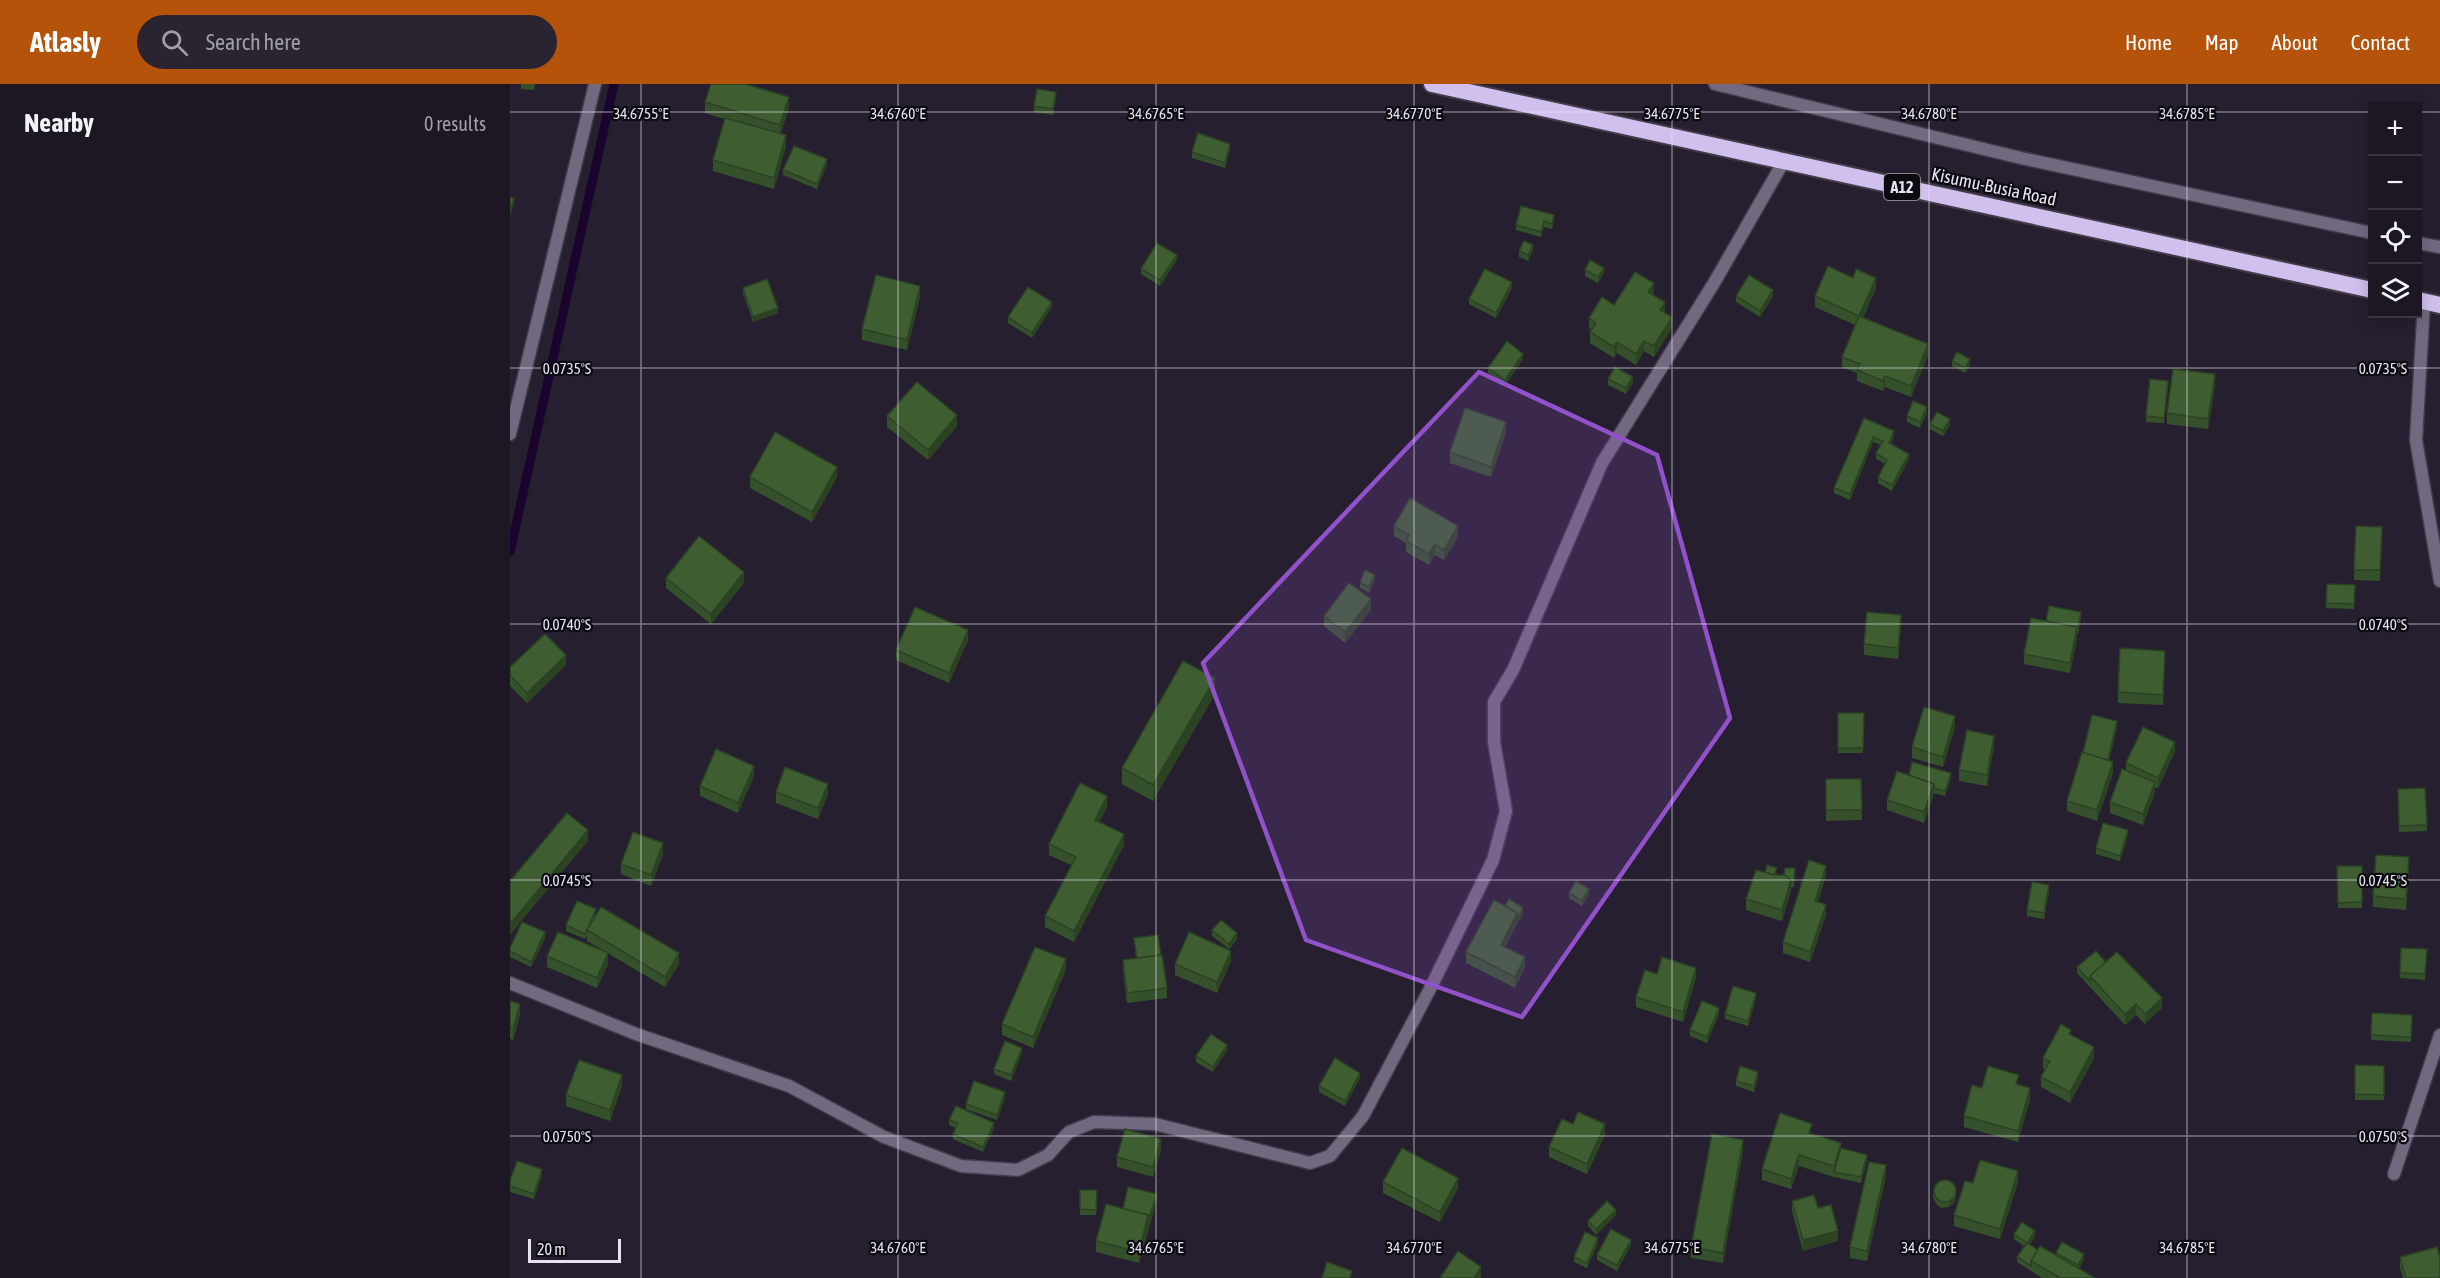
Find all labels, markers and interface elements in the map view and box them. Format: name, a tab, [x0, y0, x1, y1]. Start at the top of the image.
search box	[137, 15, 557, 69]
text: Atlasly	[30, 26, 101, 58]
icon: search	[158, 26, 191, 59]
text: Search here	[206, 29, 301, 55]
text: Home	[2125, 30, 2172, 54]
text: Map	[2205, 30, 2239, 54]
text: About	[2272, 30, 2318, 54]
text: Contact	[2351, 30, 2410, 54]
map controls	[2368, 102, 2422, 318]
button: +	[2368, 102, 2422, 156]
text: 34.6755°E	[613, 105, 669, 122]
text: 34.6760°E	[870, 105, 926, 122]
text: 34.6765°E	[1128, 105, 1184, 122]
text: 34.6770°E	[1386, 105, 1442, 122]
text: 34.6775°E	[1644, 105, 1700, 122]
text: 34.6780°E	[1901, 105, 1957, 122]
text: 34.6785°E	[2159, 105, 2215, 122]
text: Nearby	[24, 108, 94, 138]
text: 0 results	[424, 112, 486, 135]
button: −	[2368, 156, 2422, 210]
street label: Kisumu-Busia Road	[1930, 163, 2058, 210]
road number: A12	[1884, 174, 1920, 200]
button: locate	[2368, 210, 2422, 264]
button: layers	[2368, 264, 2422, 318]
text: 0.0735°S	[543, 360, 591, 377]
text: 0.0735°S	[2359, 360, 2407, 377]
text: 0.0740°S	[543, 616, 591, 633]
text: 0.0740°S	[2359, 616, 2407, 633]
text: 0.0745°S	[543, 872, 591, 889]
text: 0.0745°S	[2359, 872, 2407, 889]
text: 0.0750°S	[543, 1128, 591, 1145]
text: 0.0750°S	[2359, 1128, 2407, 1145]
scale bar	[528, 1236, 621, 1264]
text: 34.6760°E	[870, 1239, 926, 1256]
text: 34.6765°E	[1128, 1239, 1184, 1256]
text: 34.6770°E	[1386, 1239, 1442, 1256]
text: 34.6775°E	[1644, 1239, 1700, 1256]
text: 34.6780°E	[1901, 1239, 1957, 1256]
text: 34.6785°E	[2159, 1239, 2215, 1256]
text: 20 m	[537, 1240, 566, 1258]

